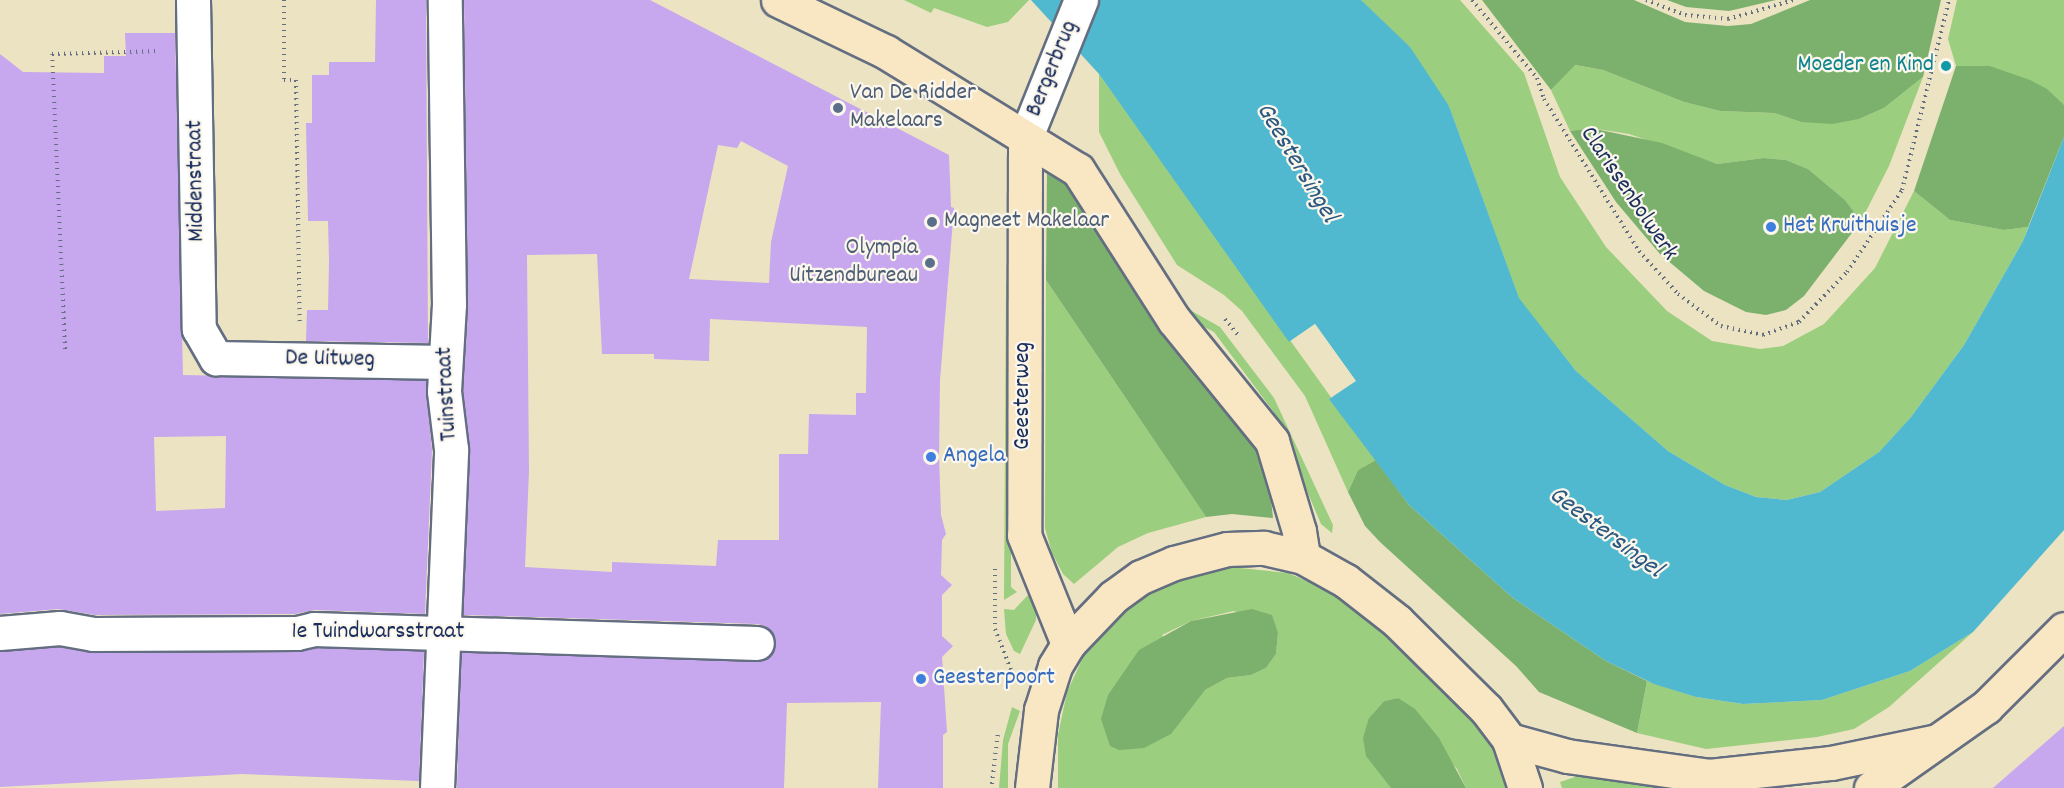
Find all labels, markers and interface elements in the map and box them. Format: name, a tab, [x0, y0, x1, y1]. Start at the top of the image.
street label: Bergerbrug	[1021, 17, 1085, 121]
place label: Moeder en Kind	[1798, 52, 1934, 80]
marker: Moeder en Kind	[1939, 59, 1953, 73]
place label: Van De Ridder Makelaars	[850, 80, 976, 136]
water label: Geestersingel	[1248, 97, 1344, 229]
marker: Van De Ridder Makelaars	[831, 101, 845, 115]
street label: Middenstraat	[182, 120, 212, 242]
street label: Clarissenbolwerk	[1573, 121, 1683, 267]
place label: Magneet Makelaar	[944, 208, 1109, 236]
place label: Het Kruithuisje	[1783, 213, 1916, 241]
marker: Magneet Makelaar	[925, 215, 939, 229]
marker: Het Kruithuisje	[1764, 220, 1778, 234]
place label: Olympia Uitzendbureau	[789, 235, 918, 291]
marker: Olympia Uitzendbureau	[923, 256, 937, 270]
street label: Geesterweg	[1010, 342, 1038, 450]
street label: De Uitweg	[285, 345, 375, 375]
street label: Tuinstraat	[431, 346, 465, 442]
place label: Angela	[943, 443, 1005, 471]
marker: Angela	[924, 450, 938, 464]
water label: Geestersingel	[1542, 480, 1668, 586]
street label: 1e Tuindwarsstraat	[292, 619, 464, 647]
place label: Geesterpoort	[933, 665, 1055, 693]
marker: Geesterpoort	[914, 672, 928, 686]

